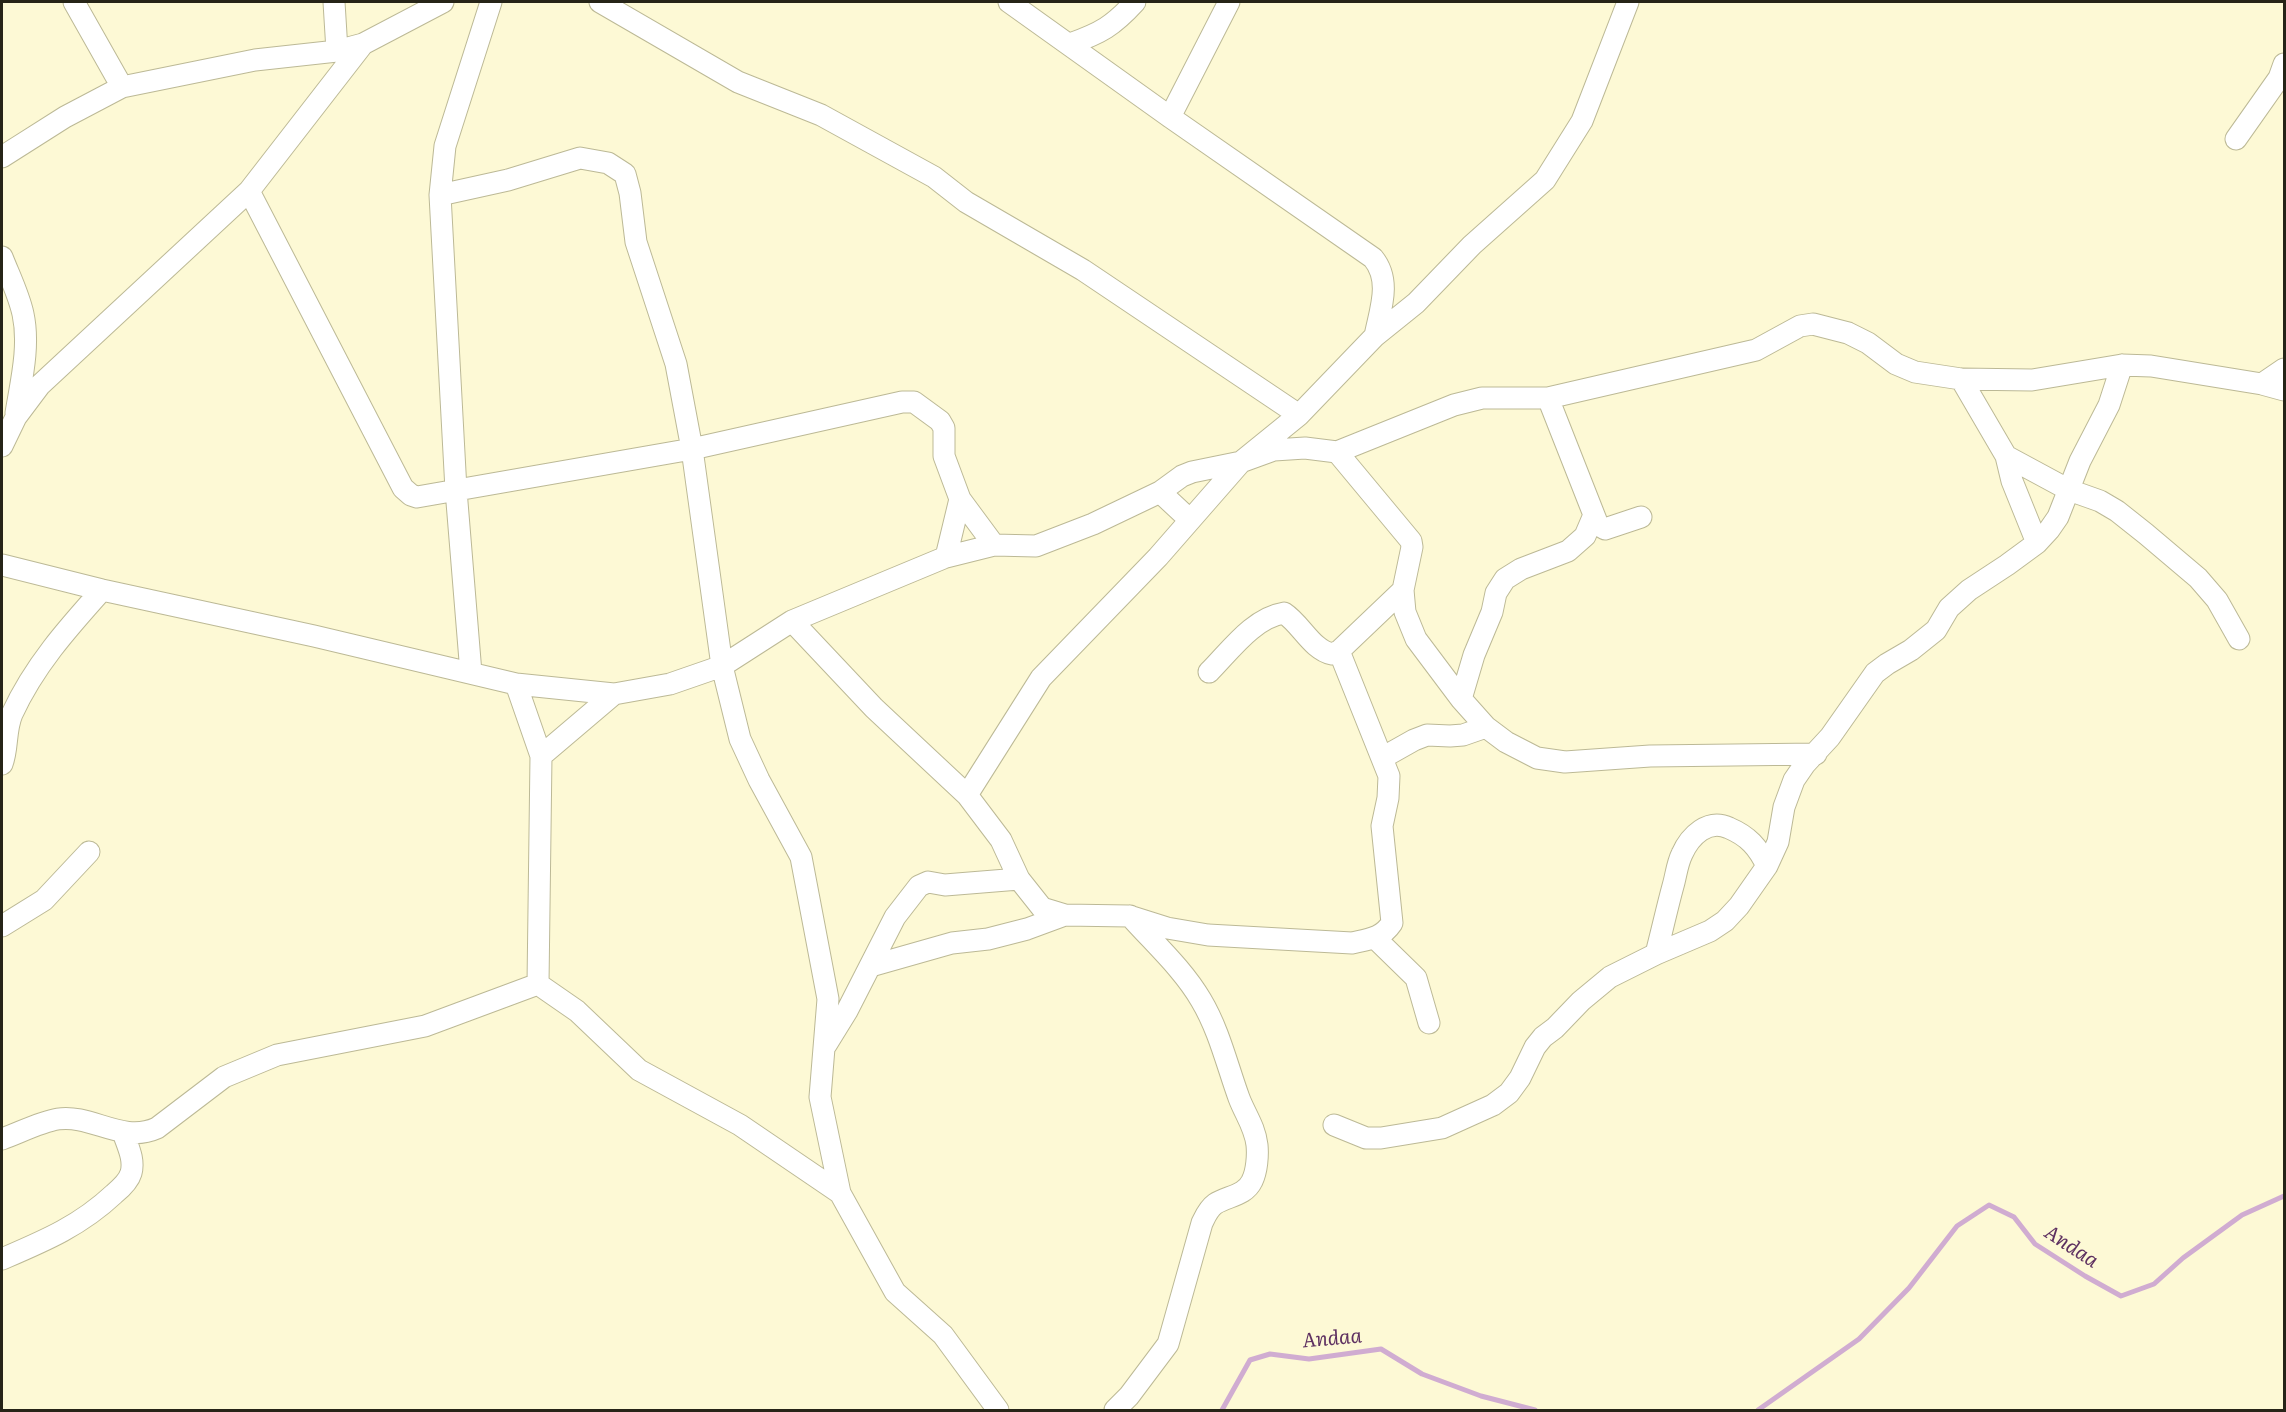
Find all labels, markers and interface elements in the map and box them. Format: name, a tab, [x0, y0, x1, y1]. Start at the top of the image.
water label: Andaa	[2039, 1221, 2103, 1273]
water label: Andaa	[1301, 1324, 1363, 1354]

